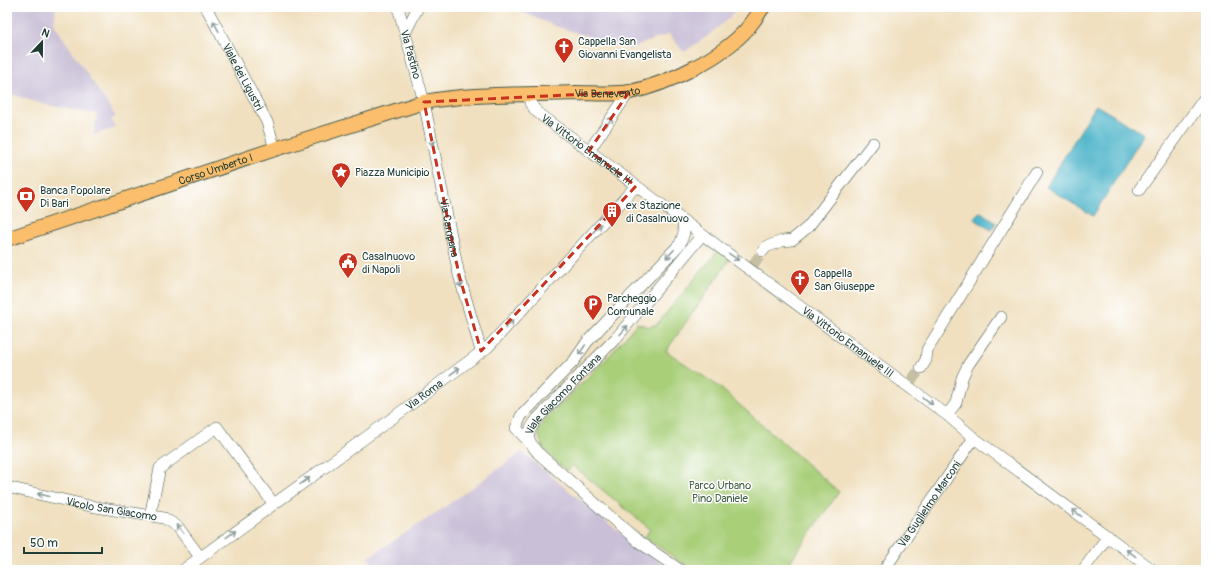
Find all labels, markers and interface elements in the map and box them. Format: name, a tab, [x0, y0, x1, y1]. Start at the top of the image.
one-way arrow	[212, 20, 219, 32]
north arrow	[22, 22, 62, 62]
text: N	[40, 26, 52, 41]
street label: Via Pastino	[398, 28, 423, 81]
place label: Cappella San Giovanni Evangelista	[578, 35, 671, 61]
church icon: Cappella San Giovanni Evangelista	[553, 36, 575, 64]
street label: Viale dei Ligustri	[220, 41, 266, 113]
street label: Via Benevento	[575, 84, 642, 101]
street label: Via Vittorio Emanuele III	[538, 111, 635, 188]
one-way arrow	[605, 116, 613, 127]
one-way arrow	[429, 134, 437, 147]
street label: Corso Umberto I	[177, 151, 255, 188]
place icon: Piazza Municipio	[330, 161, 352, 189]
place label: Piazza Municipio	[355, 166, 429, 179]
place label: Banca Popolare Di Bari	[40, 184, 111, 210]
bank icon: Banca Popolare Di Bari	[15, 185, 37, 213]
street label: Via Campana	[437, 198, 461, 258]
place label: ex Stazione di Casalnuovo	[626, 199, 689, 225]
building icon: ex Stazione di Casalnuovo	[601, 200, 623, 228]
one-way arrow	[593, 223, 602, 233]
one-way arrow	[665, 249, 675, 259]
place label: Casalnuovo di Napoli	[362, 250, 415, 276]
public building icon: Casalnuovo di Napoli	[337, 251, 359, 279]
one-way arrow	[729, 253, 740, 261]
place label: Cappella San Giuseppe	[814, 267, 875, 293]
church icon: Cappella San Giuseppe	[789, 268, 811, 296]
one-way arrow	[457, 275, 465, 288]
place label: Parcheggio Comunale	[607, 292, 657, 318]
parking icon: Parcheggio Comunale	[582, 293, 604, 321]
street label: Via Vittorio Emanuele III	[799, 304, 896, 380]
one-way arrow	[504, 319, 513, 329]
one-way arrow	[619, 325, 628, 335]
one-way arrow	[578, 344, 586, 355]
street label: Viale Giacomo Fontana	[523, 351, 604, 437]
one-way arrow	[449, 367, 460, 375]
street label: Via Roma	[403, 377, 445, 413]
one-way arrow	[923, 397, 934, 405]
street label: Via Guglielmo Marconi	[895, 458, 964, 550]
one-way arrow	[299, 477, 310, 485]
park label: Parco Urbano Pino Daniele	[689, 479, 751, 505]
one-way arrow	[37, 490, 50, 498]
street label: Vicolo San Giacomo	[65, 495, 158, 524]
one-way arrow	[1071, 509, 1082, 517]
one-way arrow	[175, 524, 184, 535]
scale bar	[24, 529, 102, 555]
one-way arrow	[225, 530, 236, 538]
text: 50 m	[30, 536, 58, 551]
one-way arrow	[1125, 549, 1136, 557]

